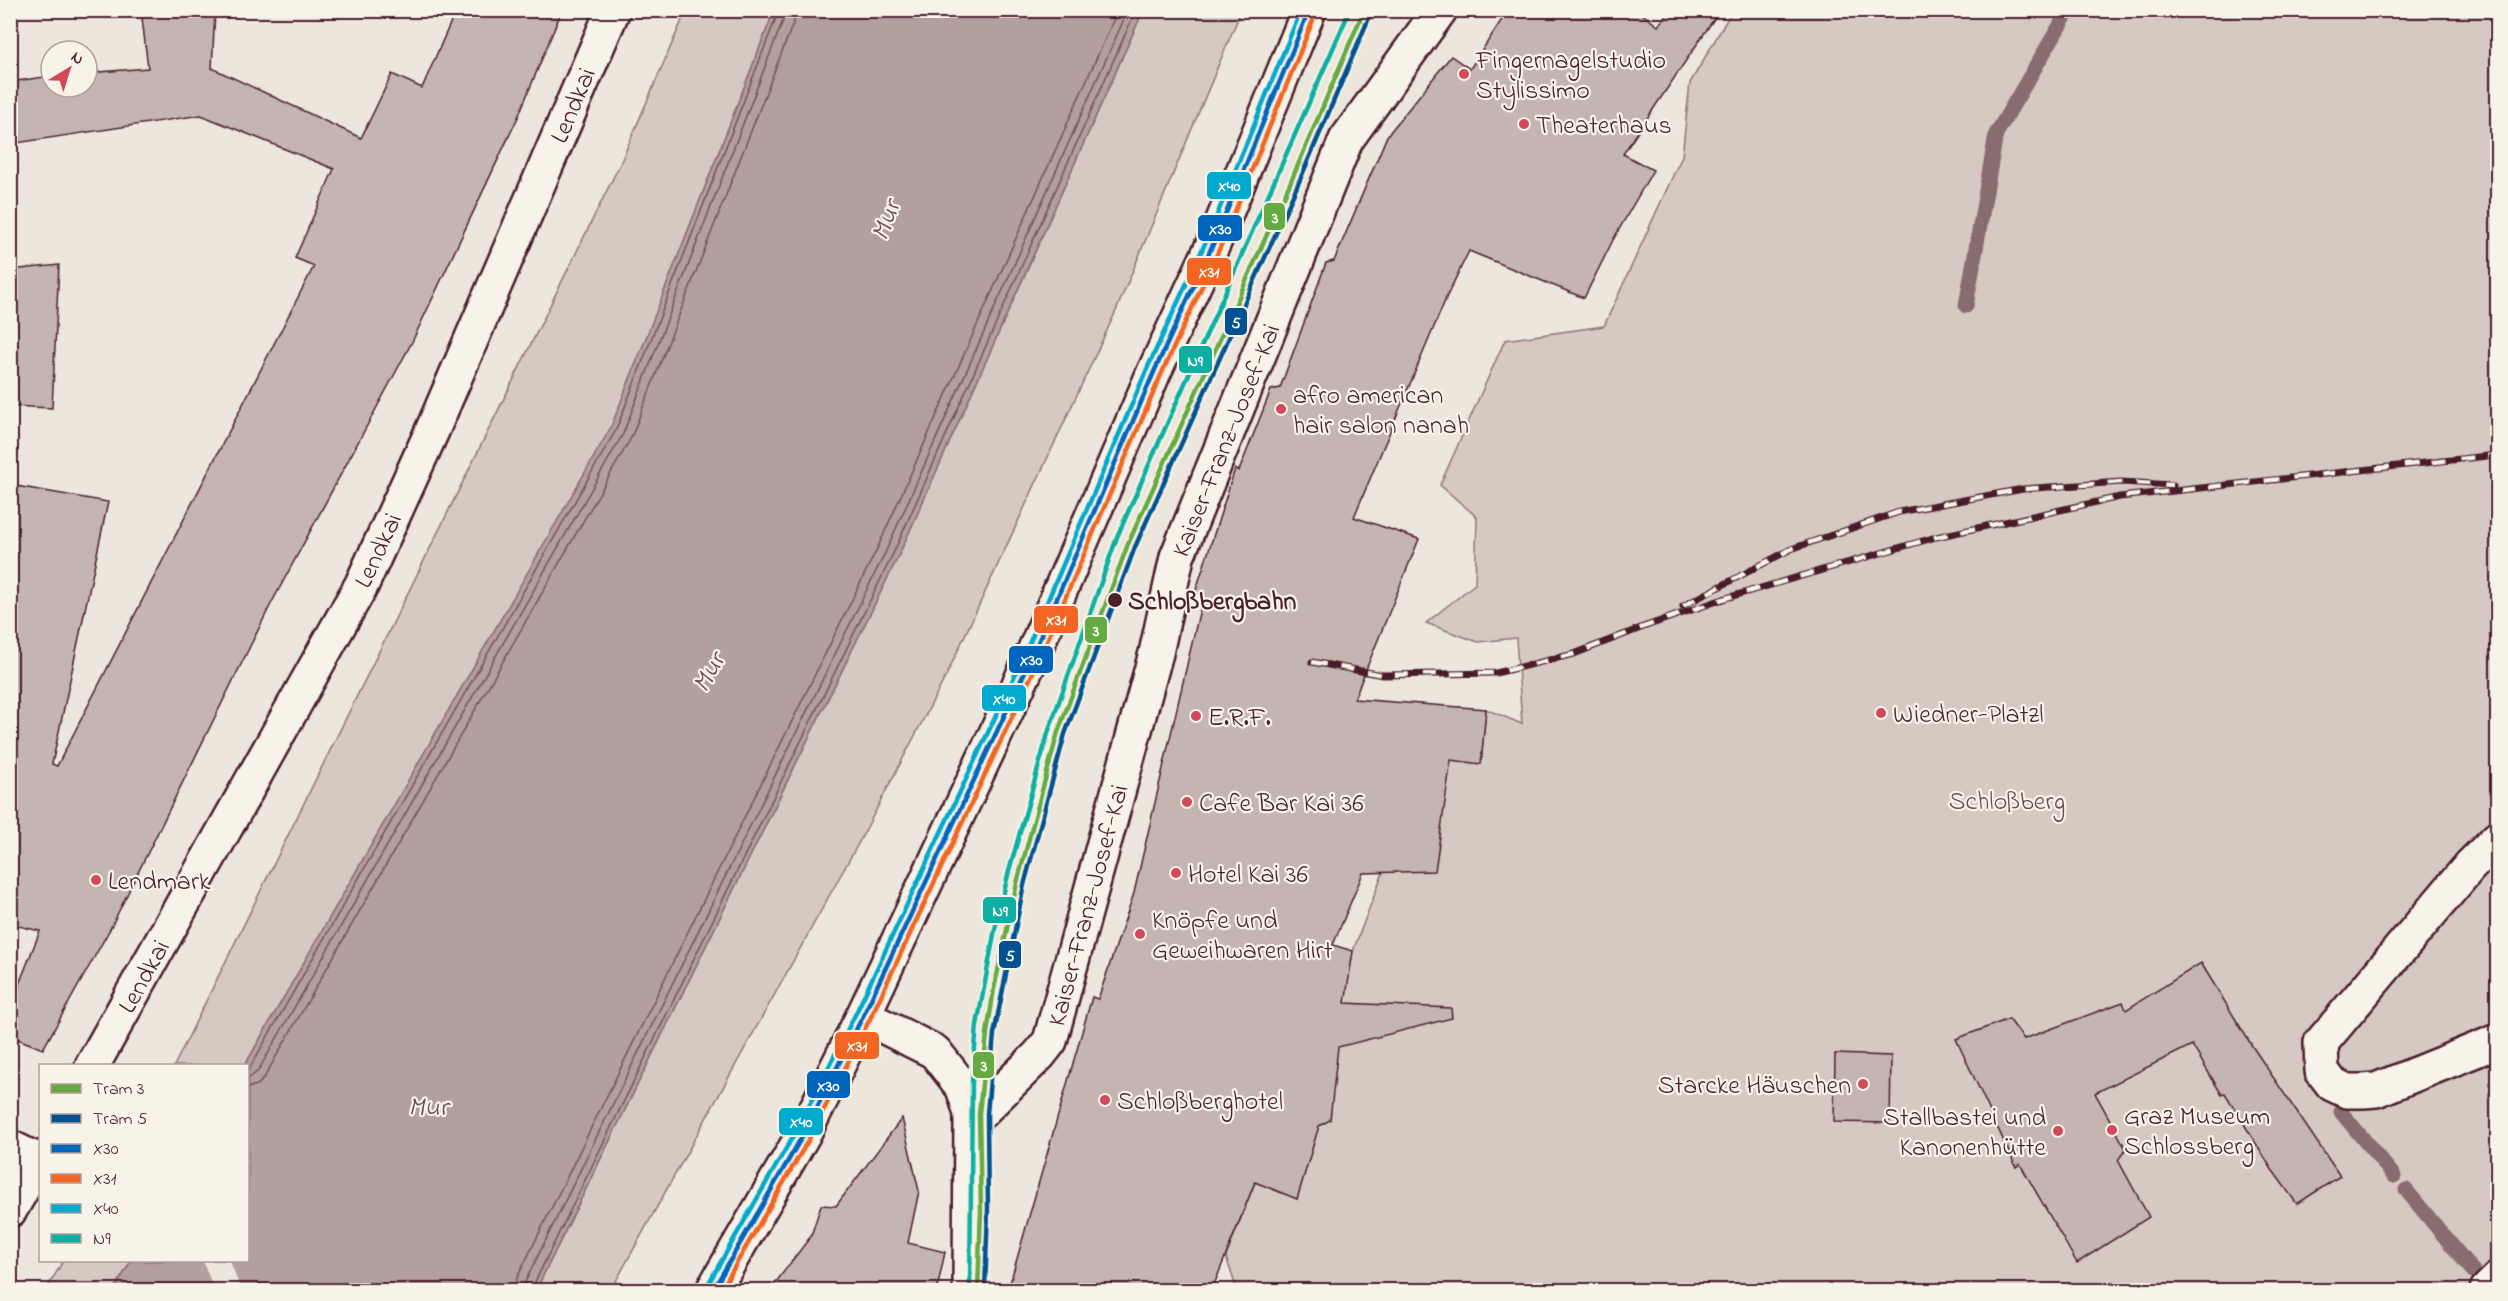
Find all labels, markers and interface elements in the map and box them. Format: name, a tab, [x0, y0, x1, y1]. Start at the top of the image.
north arrow	[39, 39, 99, 99]
place label: Fingernagelstudio Stylissimo	[1475, 43, 1666, 111]
text: N	[65, 46, 89, 72]
street label: Lendkai	[542, 62, 608, 150]
marker: Fingernagelstudio Stylissimo	[1457, 67, 1471, 81]
place label: Theaterhaus	[1536, 108, 1672, 146]
marker: Theaterhaus	[1517, 117, 1531, 131]
line badge: X40	[1206, 171, 1252, 200]
text: X40	[1218, 175, 1240, 199]
water label: Mur	[862, 192, 914, 246]
line badge: 3	[1263, 202, 1286, 231]
text: 3	[1271, 207, 1279, 231]
line badge: X30	[1197, 214, 1243, 242]
text: X30	[1209, 218, 1231, 242]
line badge: X31	[1186, 257, 1232, 286]
text: X31	[1199, 261, 1220, 285]
line badge: 5	[1224, 307, 1248, 336]
text: 5	[1231, 312, 1241, 336]
street label: Kaiser-Franz-Josef-Kai	[1164, 319, 1292, 563]
line badge: N9	[1178, 345, 1213, 374]
text: N9	[1187, 350, 1203, 374]
place label: afro american hair salon nanah	[1293, 378, 1469, 446]
marker: afro american hair salon nanah	[1274, 402, 1288, 416]
street label: Lendkai	[346, 508, 414, 595]
place label: Schloßbergbahn	[1128, 584, 1297, 623]
marker: Schloßbergbahn	[1106, 591, 1124, 609]
line badge: X31	[1033, 605, 1079, 634]
text: X31	[1046, 609, 1067, 633]
line badge: 3	[1084, 616, 1108, 644]
text: 3	[1092, 620, 1100, 644]
water label: Mur	[683, 643, 739, 700]
line badge: X30	[1008, 645, 1054, 674]
text: X30	[1020, 649, 1042, 673]
line badge: X40	[981, 684, 1027, 712]
text: X40	[993, 688, 1015, 712]
place label: Wiedner-Platzl	[1893, 697, 2044, 735]
place label: E.R.F.	[1208, 700, 1271, 738]
marker: Wiedner-Platzl	[1874, 706, 1888, 720]
marker: E.R.F.	[1189, 709, 1203, 723]
street label: Kaiser-Franz-Josef-Kai	[1039, 781, 1140, 1031]
park label: Schloßberg	[1949, 784, 2065, 822]
place label: Cafe Bar Kai 36	[1199, 786, 1364, 824]
marker: Cafe Bar Kai 36	[1180, 795, 1194, 809]
place label: Hotel Kai 36	[1188, 857, 1308, 895]
place label: Lendmark	[108, 864, 211, 902]
marker: Hotel Kai 36	[1169, 866, 1183, 880]
marker: Lendmark	[89, 873, 103, 887]
line badge: N9	[982, 896, 1017, 924]
text: N9	[992, 900, 1008, 924]
place label: Knöpfe und Geweihwaren Hirt	[1152, 903, 1333, 971]
marker: Knöpfe und Geweihwaren Hirt	[1133, 927, 1147, 941]
street label: Lendkai	[110, 934, 181, 1021]
line badge: 5	[998, 940, 1022, 969]
text: 5	[1005, 945, 1015, 969]
line badge: X31	[834, 1031, 880, 1060]
text: X31	[847, 1035, 868, 1059]
line badge: 3	[972, 1051, 995, 1079]
text: 3	[980, 1055, 988, 1079]
legend	[39, 1064, 249, 1262]
place label: Starcke Häuschen	[1658, 1068, 1851, 1106]
line badge: X30	[806, 1070, 851, 1099]
text: X30	[817, 1075, 839, 1099]
text: Tram 3	[93, 1077, 145, 1103]
marker: Starcke Häuschen	[1856, 1077, 1870, 1091]
place label: Schloßberghotel	[1117, 1084, 1283, 1122]
water label: Mur	[408, 1089, 452, 1128]
marker: Schloßberghotel	[1098, 1093, 1112, 1107]
place label: Graz Museum Schlossberg	[2124, 1099, 2270, 1167]
place label: Stallbastei und Kanonenhütte	[1883, 1100, 2046, 1168]
text: Tram 5	[93, 1107, 147, 1133]
line badge: X40	[778, 1107, 824, 1136]
text: X40	[790, 1111, 812, 1135]
marker: Graz Museum Schlossberg	[2105, 1123, 2119, 1137]
marker: Stallbastei und Kanonenhütte	[2051, 1124, 2065, 1138]
text: X30	[93, 1137, 119, 1163]
text: X31	[93, 1167, 117, 1193]
text: X40	[93, 1197, 119, 1223]
text: N9	[93, 1227, 111, 1253]

